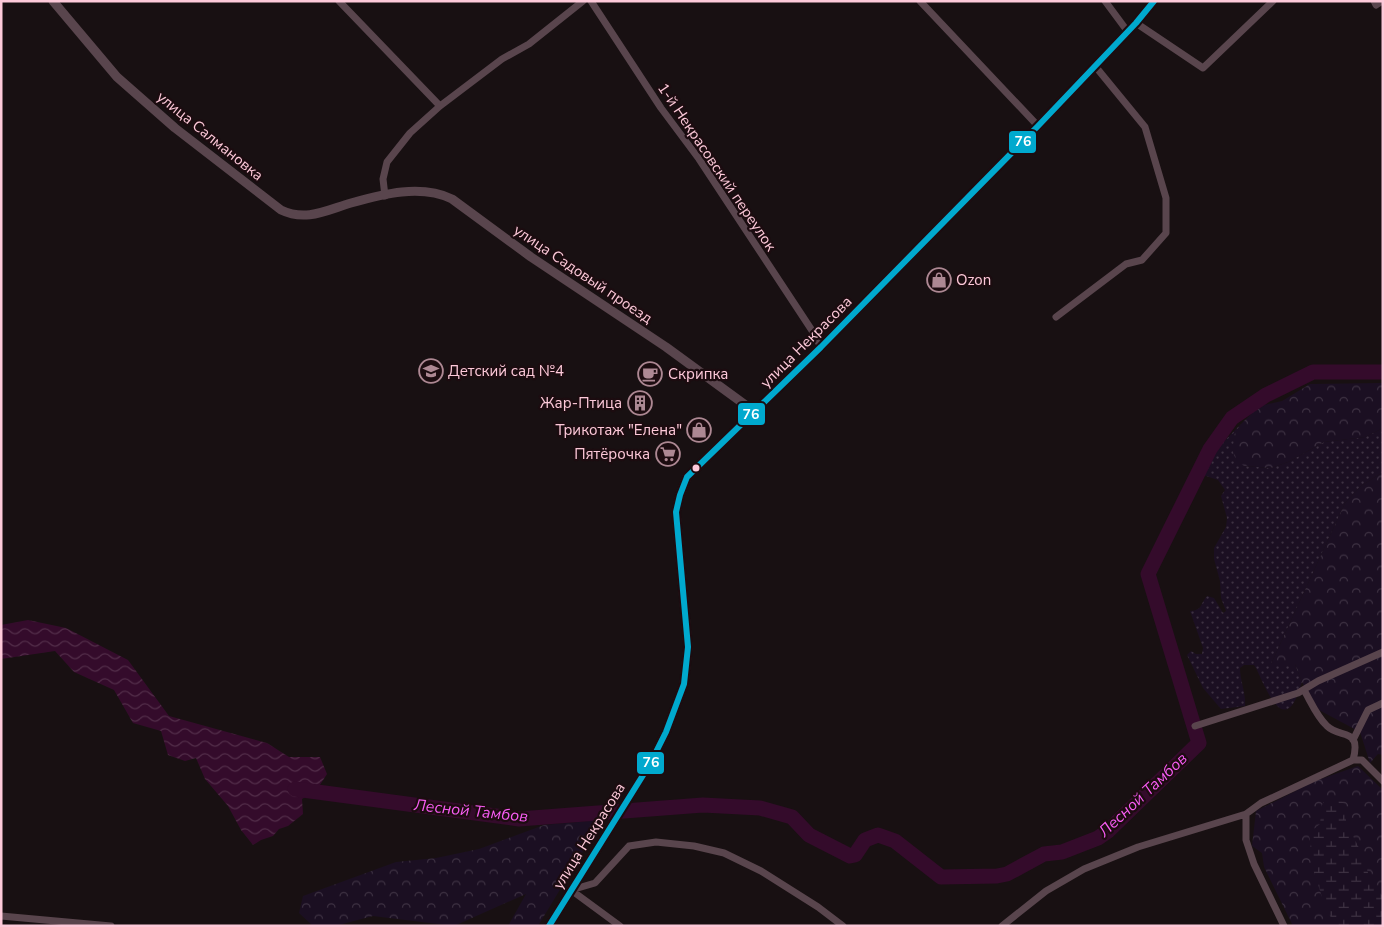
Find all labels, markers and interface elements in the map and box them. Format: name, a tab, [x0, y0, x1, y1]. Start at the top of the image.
street label: 1-й Некрасовский переулок	[653, 79, 781, 255]
street label: улица Салмановка	[153, 87, 267, 185]
line badge: 76	[1008, 130, 1037, 154]
text: 76	[1015, 132, 1031, 151]
street label: улица Садовый проезд	[510, 220, 657, 328]
shop icon: Ozon	[926, 267, 952, 293]
place label: Ozon	[956, 270, 991, 290]
street label: улица Некрасова	[756, 292, 856, 392]
school or university icon: Детский сад №4	[418, 358, 444, 384]
place label: Детский сад №4	[448, 361, 564, 381]
cafe icon: Скрипка	[637, 361, 663, 387]
place label: Скрипка	[668, 364, 728, 384]
building icon: Жар-Птица	[627, 390, 653, 416]
place label: Жар-Птица	[540, 393, 622, 413]
line badge: 76	[737, 402, 766, 426]
text: 76	[743, 405, 759, 424]
shop icon: Трикотаж "Елена"	[686, 417, 712, 443]
place label: Трикотаж "Елена"	[556, 420, 682, 440]
supermarket icon: Пятёрочка	[655, 441, 681, 467]
place label: Пятёрочка	[574, 444, 650, 464]
unlabelled marker	[691, 463, 701, 473]
water label: Лесной Тамбов	[1093, 748, 1193, 843]
line badge: 76	[636, 751, 665, 775]
text: 76	[643, 753, 659, 772]
street label: улица Некрасова	[548, 779, 630, 893]
water label: Лесной Тамбов	[412, 794, 529, 828]

